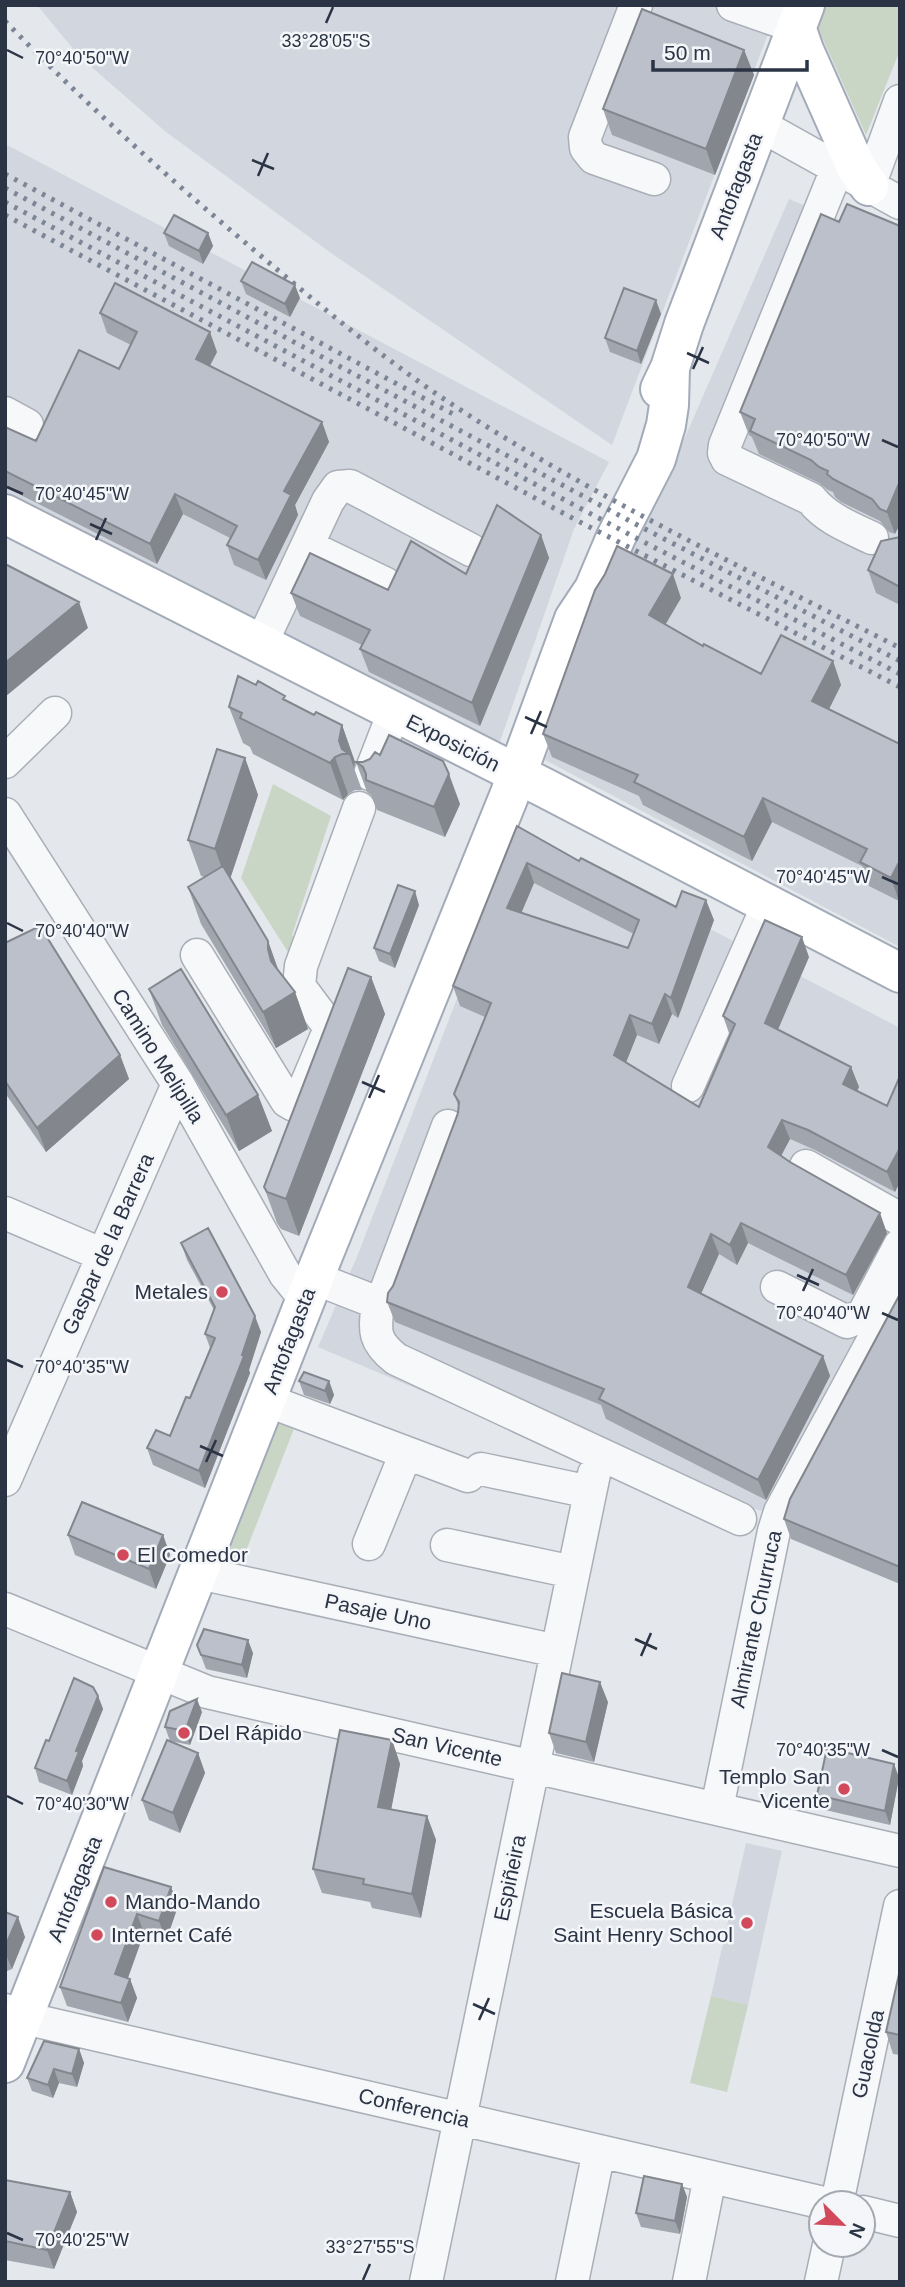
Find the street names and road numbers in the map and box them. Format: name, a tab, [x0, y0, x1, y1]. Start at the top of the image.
street label: Antofagasta	[705, 129, 766, 242]
street label: Exposición	[403, 709, 504, 776]
street label: Camino Melipilla	[108, 984, 209, 1127]
street label: Gaspar de la Barrera	[57, 1149, 158, 1338]
street label: Antofagasta	[258, 1284, 319, 1397]
street label: Almirante Churruca	[725, 1528, 786, 1710]
street label: Pasaje Uno	[323, 1589, 434, 1634]
street label: San Vicente	[390, 1723, 505, 1770]
street label: Antofagasta	[43, 1832, 106, 1945]
street label: Espiñeira	[489, 1832, 530, 1923]
street label: Guacolda	[847, 2007, 888, 2100]
street label: Conferencia	[356, 2084, 472, 2132]

